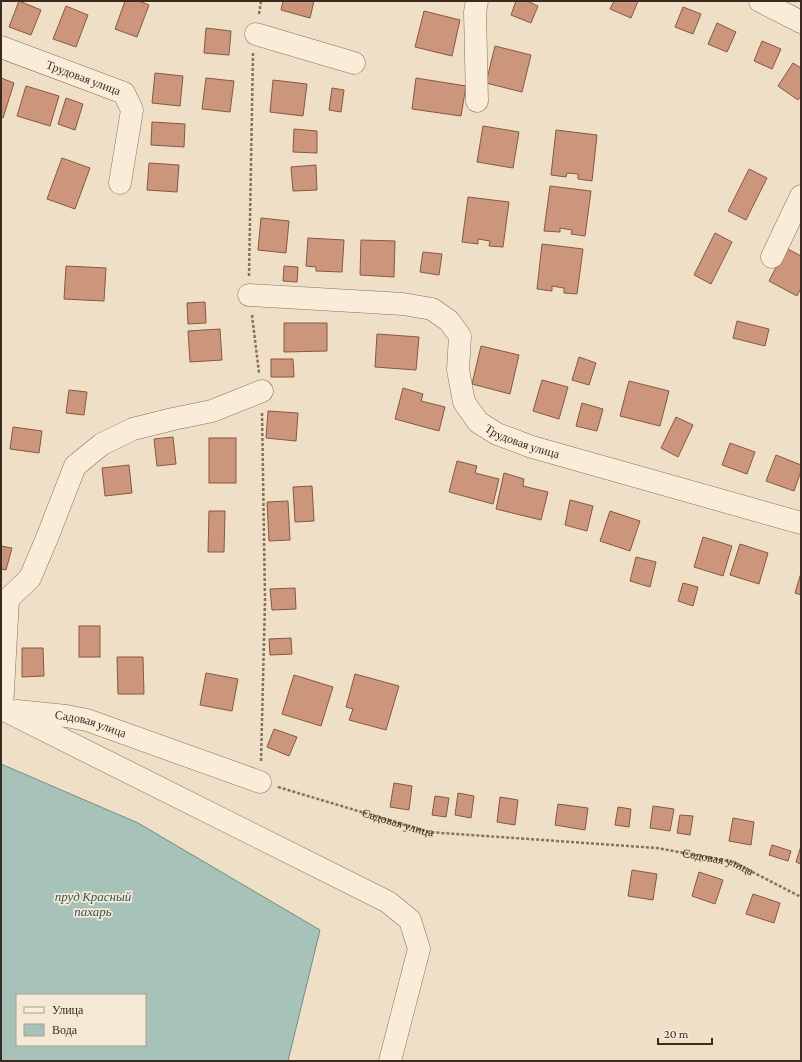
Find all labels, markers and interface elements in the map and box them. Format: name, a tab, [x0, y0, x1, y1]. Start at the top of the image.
street label: Трудовая улица	[44, 58, 123, 98]
street label: Трудовая улица	[482, 421, 562, 462]
street label: Садовая улица	[54, 708, 129, 741]
street label: Садовая улица	[360, 806, 434, 839]
street label: Садовая улица	[681, 846, 757, 879]
water label: пруд Красный пахарь	[55, 889, 132, 919]
legend	[16, 994, 146, 1046]
text: Улица	[52, 1003, 84, 1017]
scale bar	[658, 1020, 712, 1046]
text: Вода	[52, 1023, 78, 1037]
text: 20 m	[664, 1027, 689, 1041]

